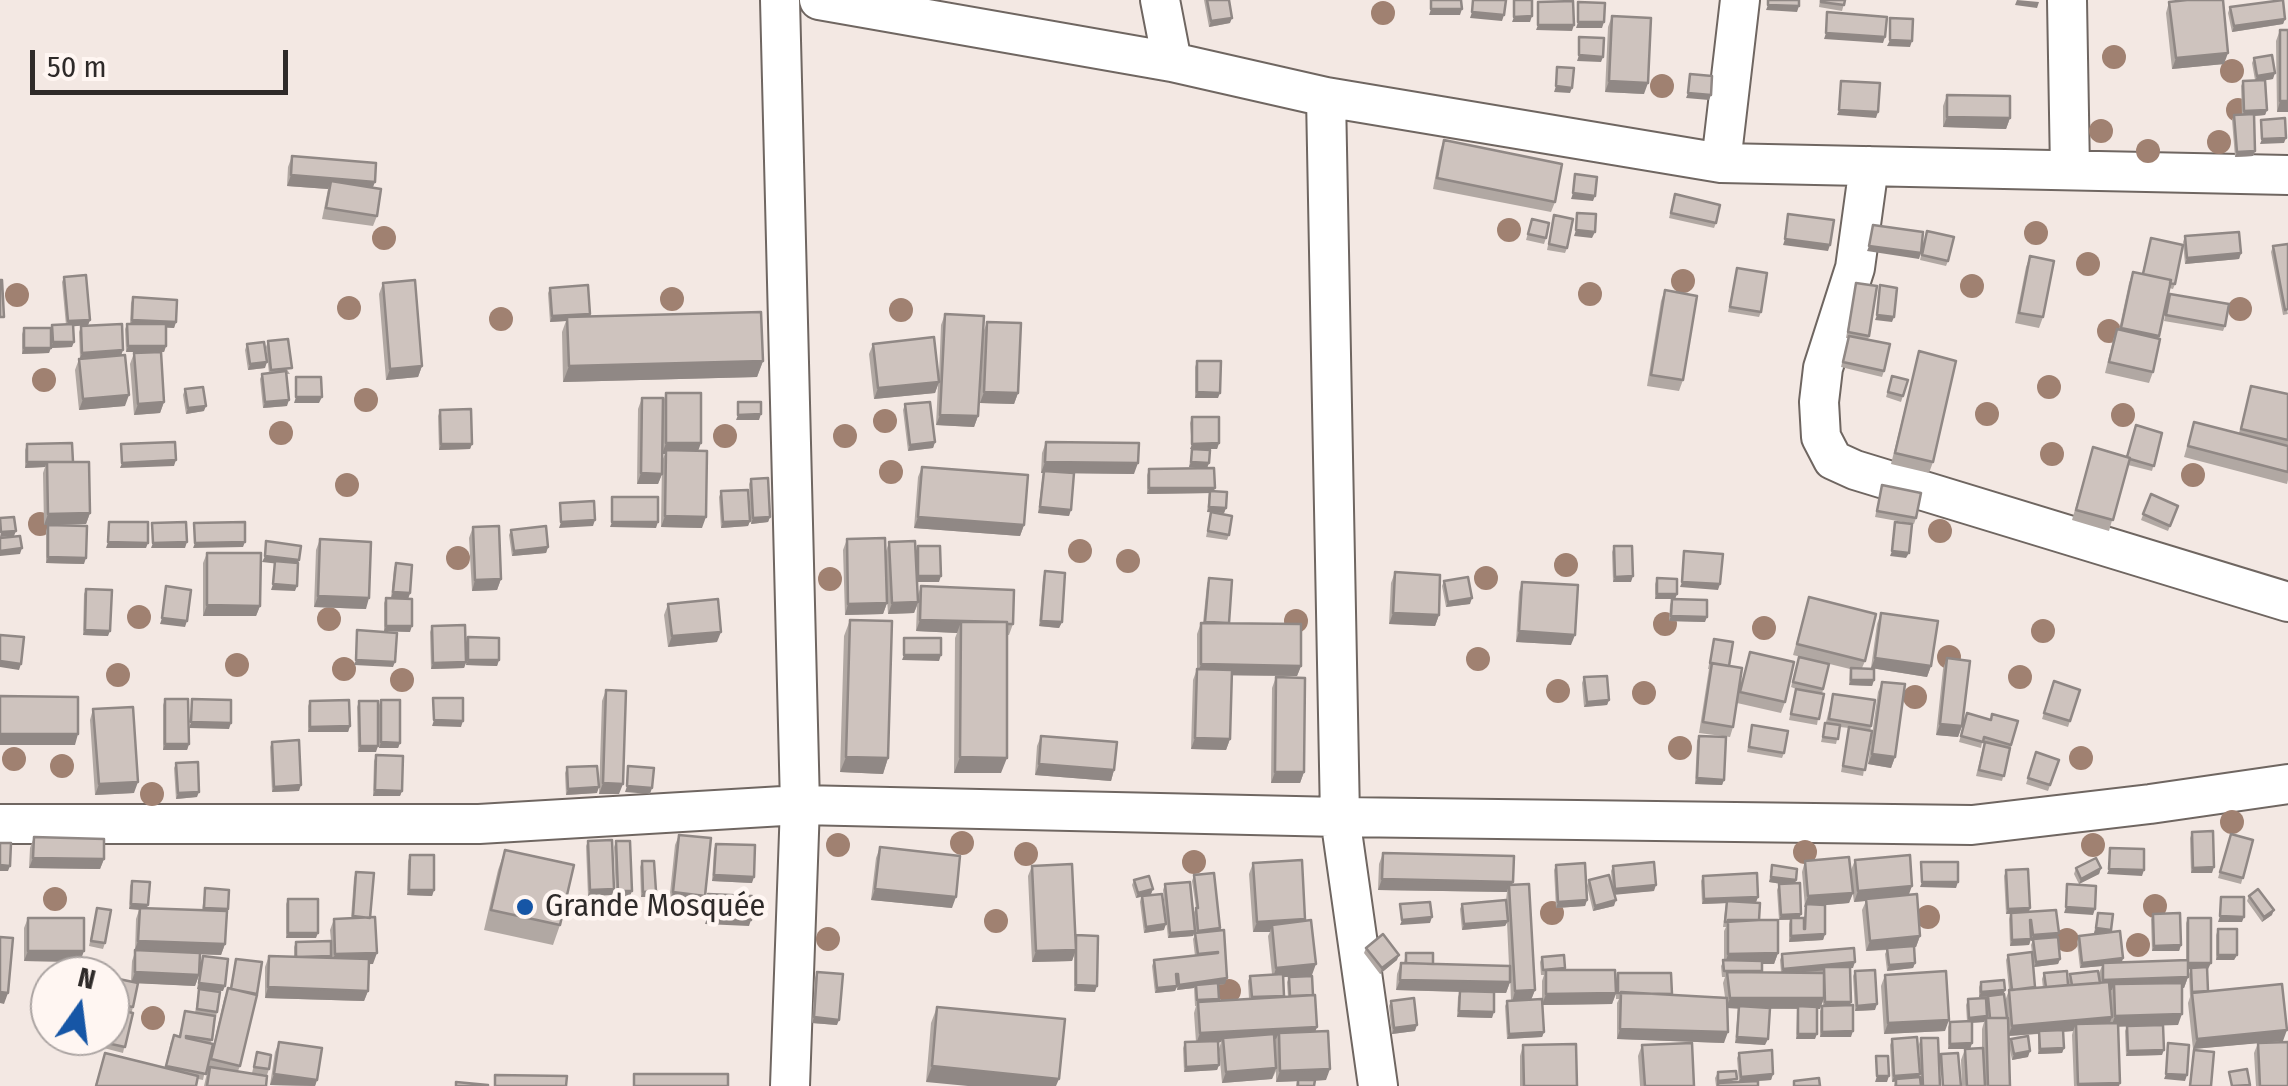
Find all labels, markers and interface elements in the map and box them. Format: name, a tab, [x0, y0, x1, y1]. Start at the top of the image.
scale bar	[35, 30, 292, 92]
text: 50 m	[47, 49, 107, 85]
place label: Grande Mosquée	[545, 888, 765, 926]
marker: Grande Mosquée	[514, 896, 536, 918]
north arrow	[30, 956, 130, 1056]
text: N	[75, 960, 99, 996]

